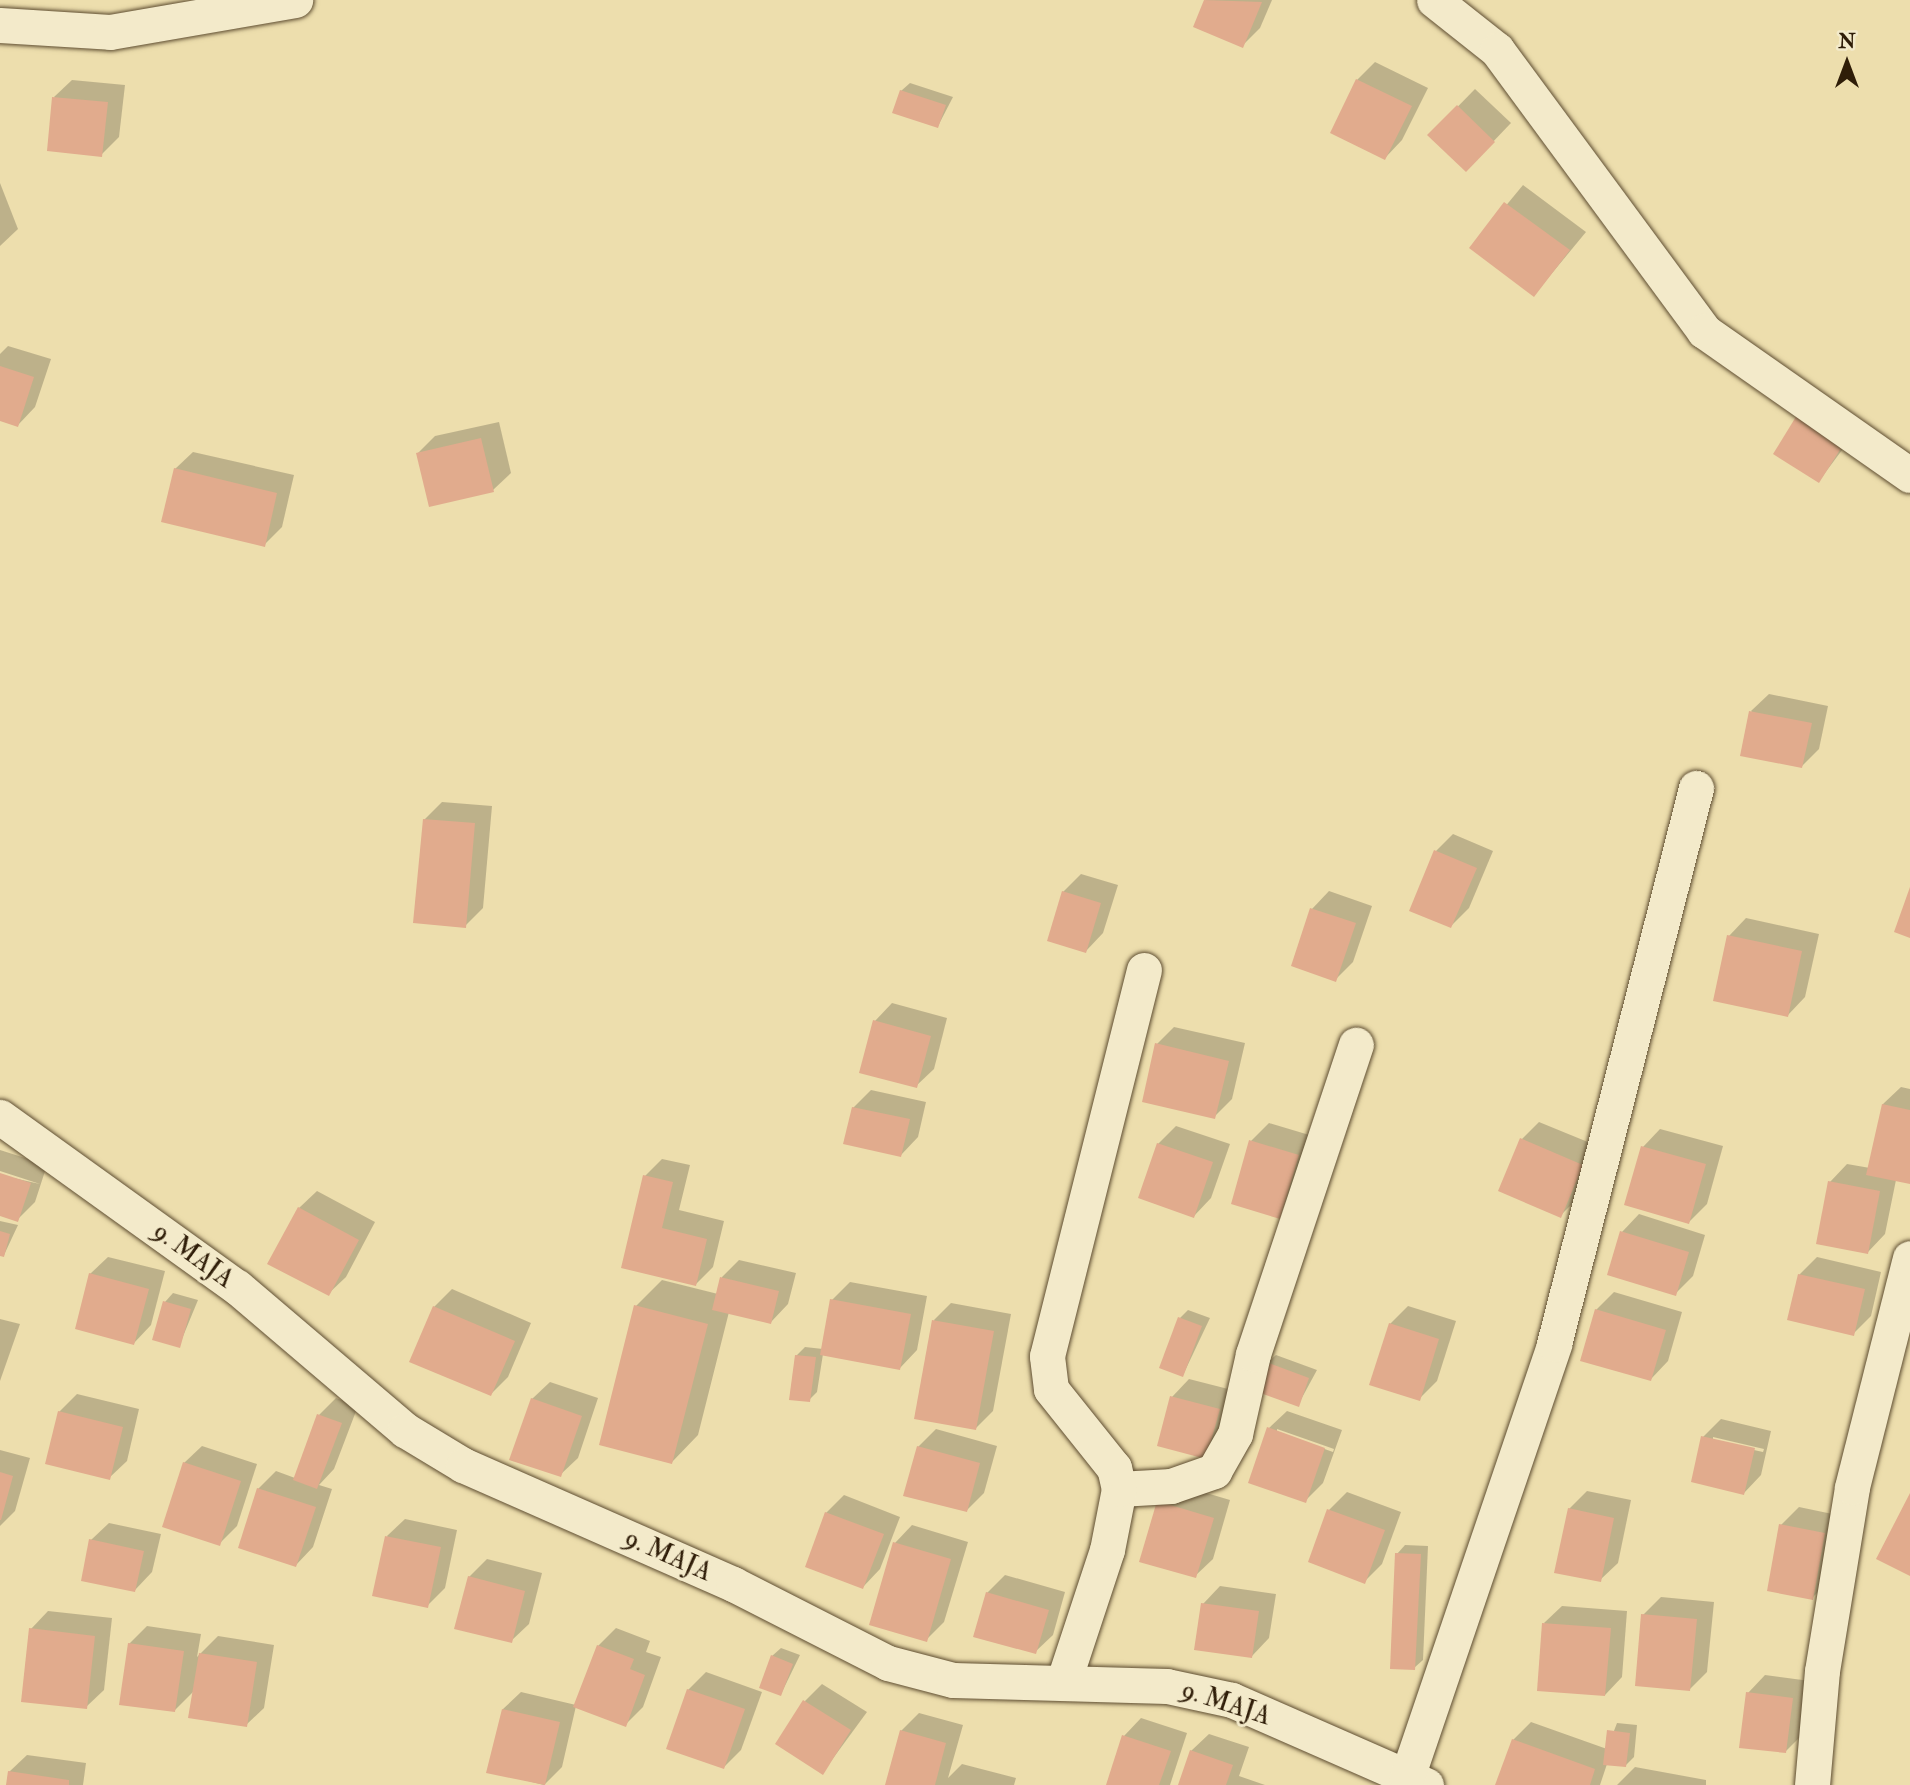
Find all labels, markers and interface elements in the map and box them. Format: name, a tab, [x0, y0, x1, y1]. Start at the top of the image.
north arrow	[1812, 28, 1882, 98]
text: N	[1838, 30, 1856, 54]
street label: 9. MAJA	[147, 1216, 239, 1296]
street label: 9. MAJA	[620, 1523, 716, 1589]
street label: 9. MAJA	[1177, 1675, 1275, 1733]

